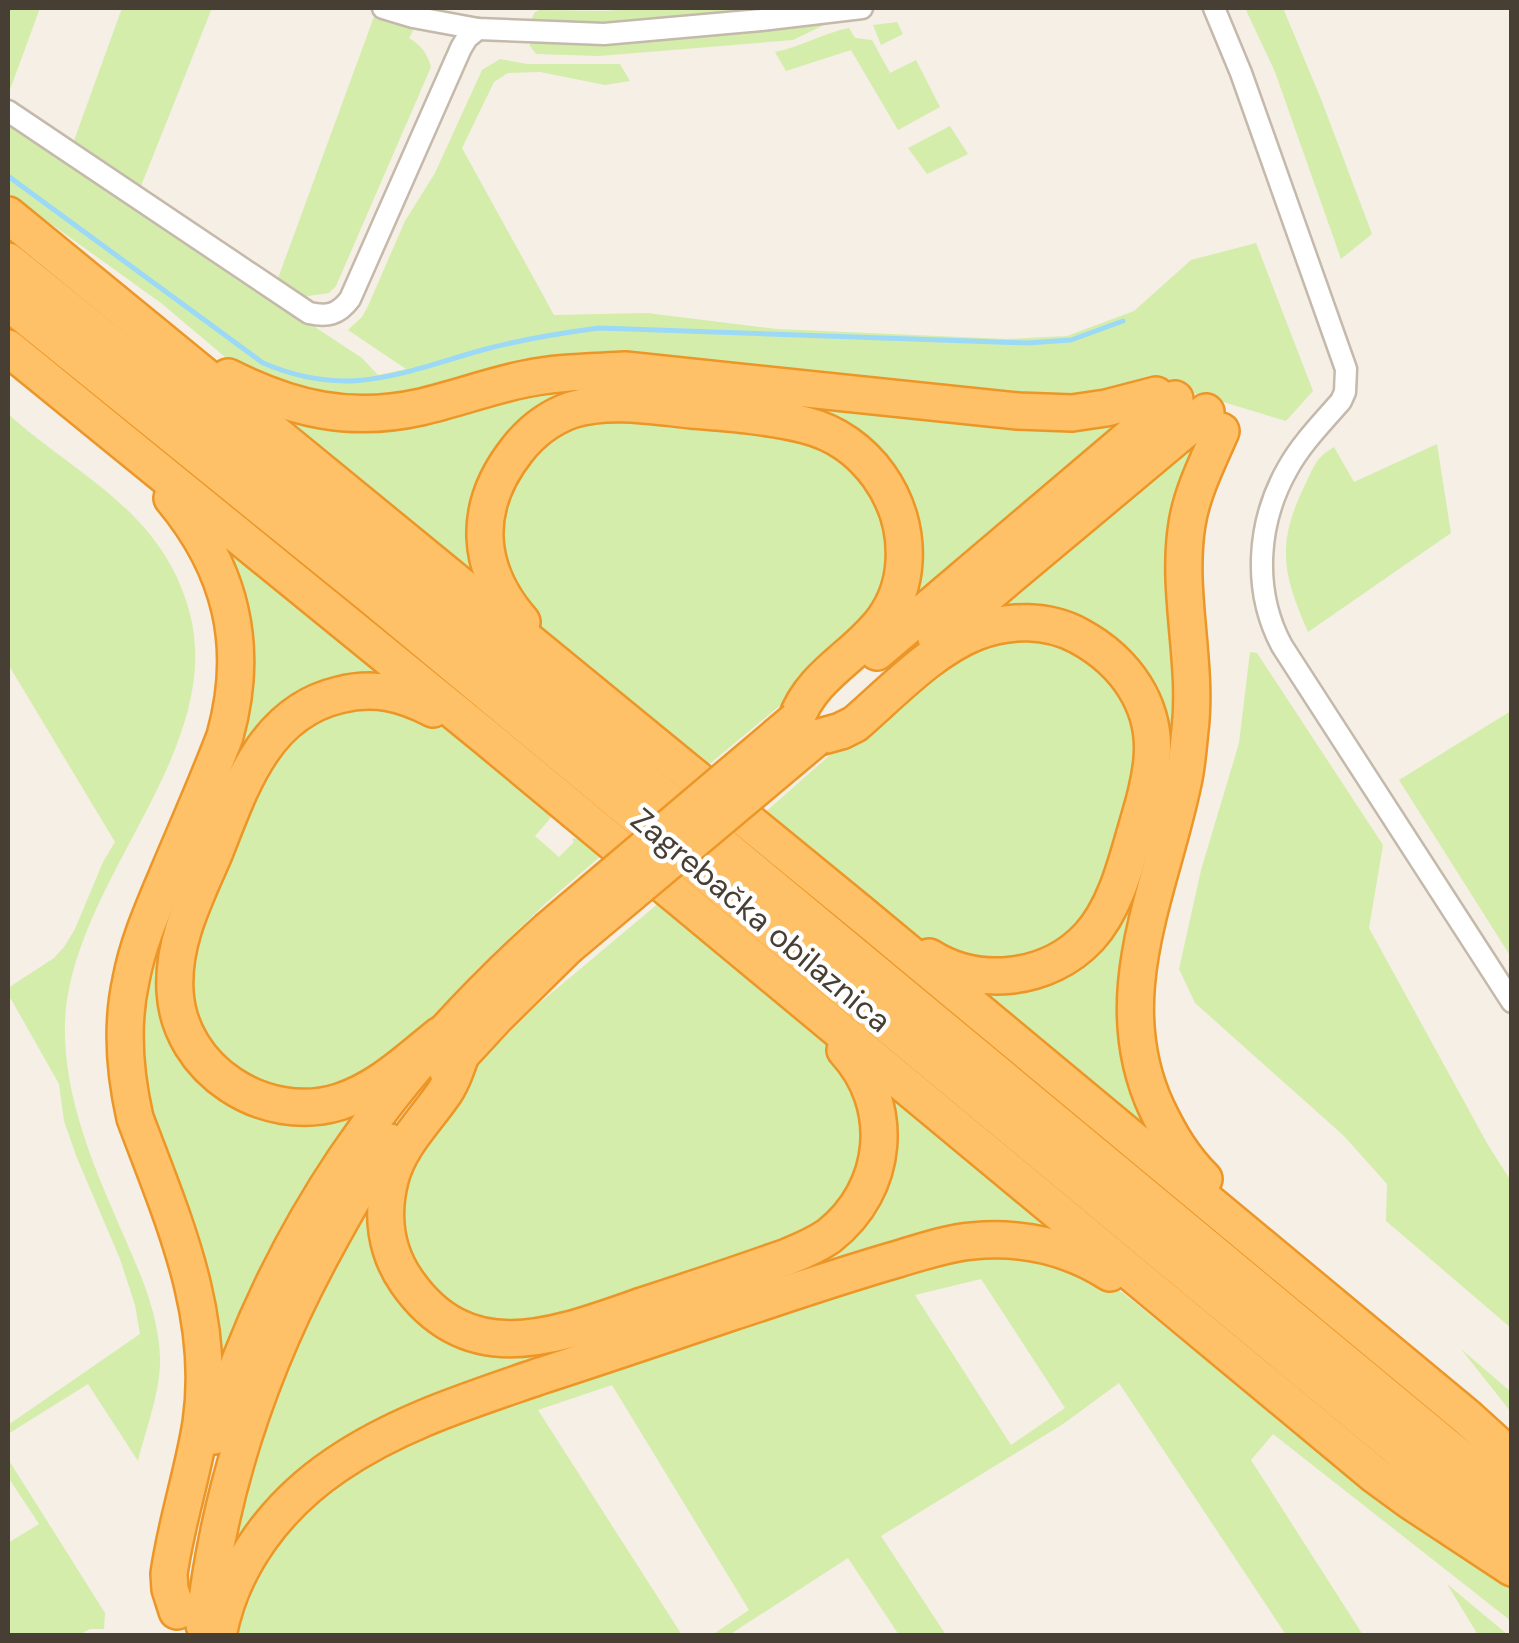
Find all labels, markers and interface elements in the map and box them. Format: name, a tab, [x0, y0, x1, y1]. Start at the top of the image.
street label: Zagrebačka obilaznica	[622, 799, 900, 1041]

